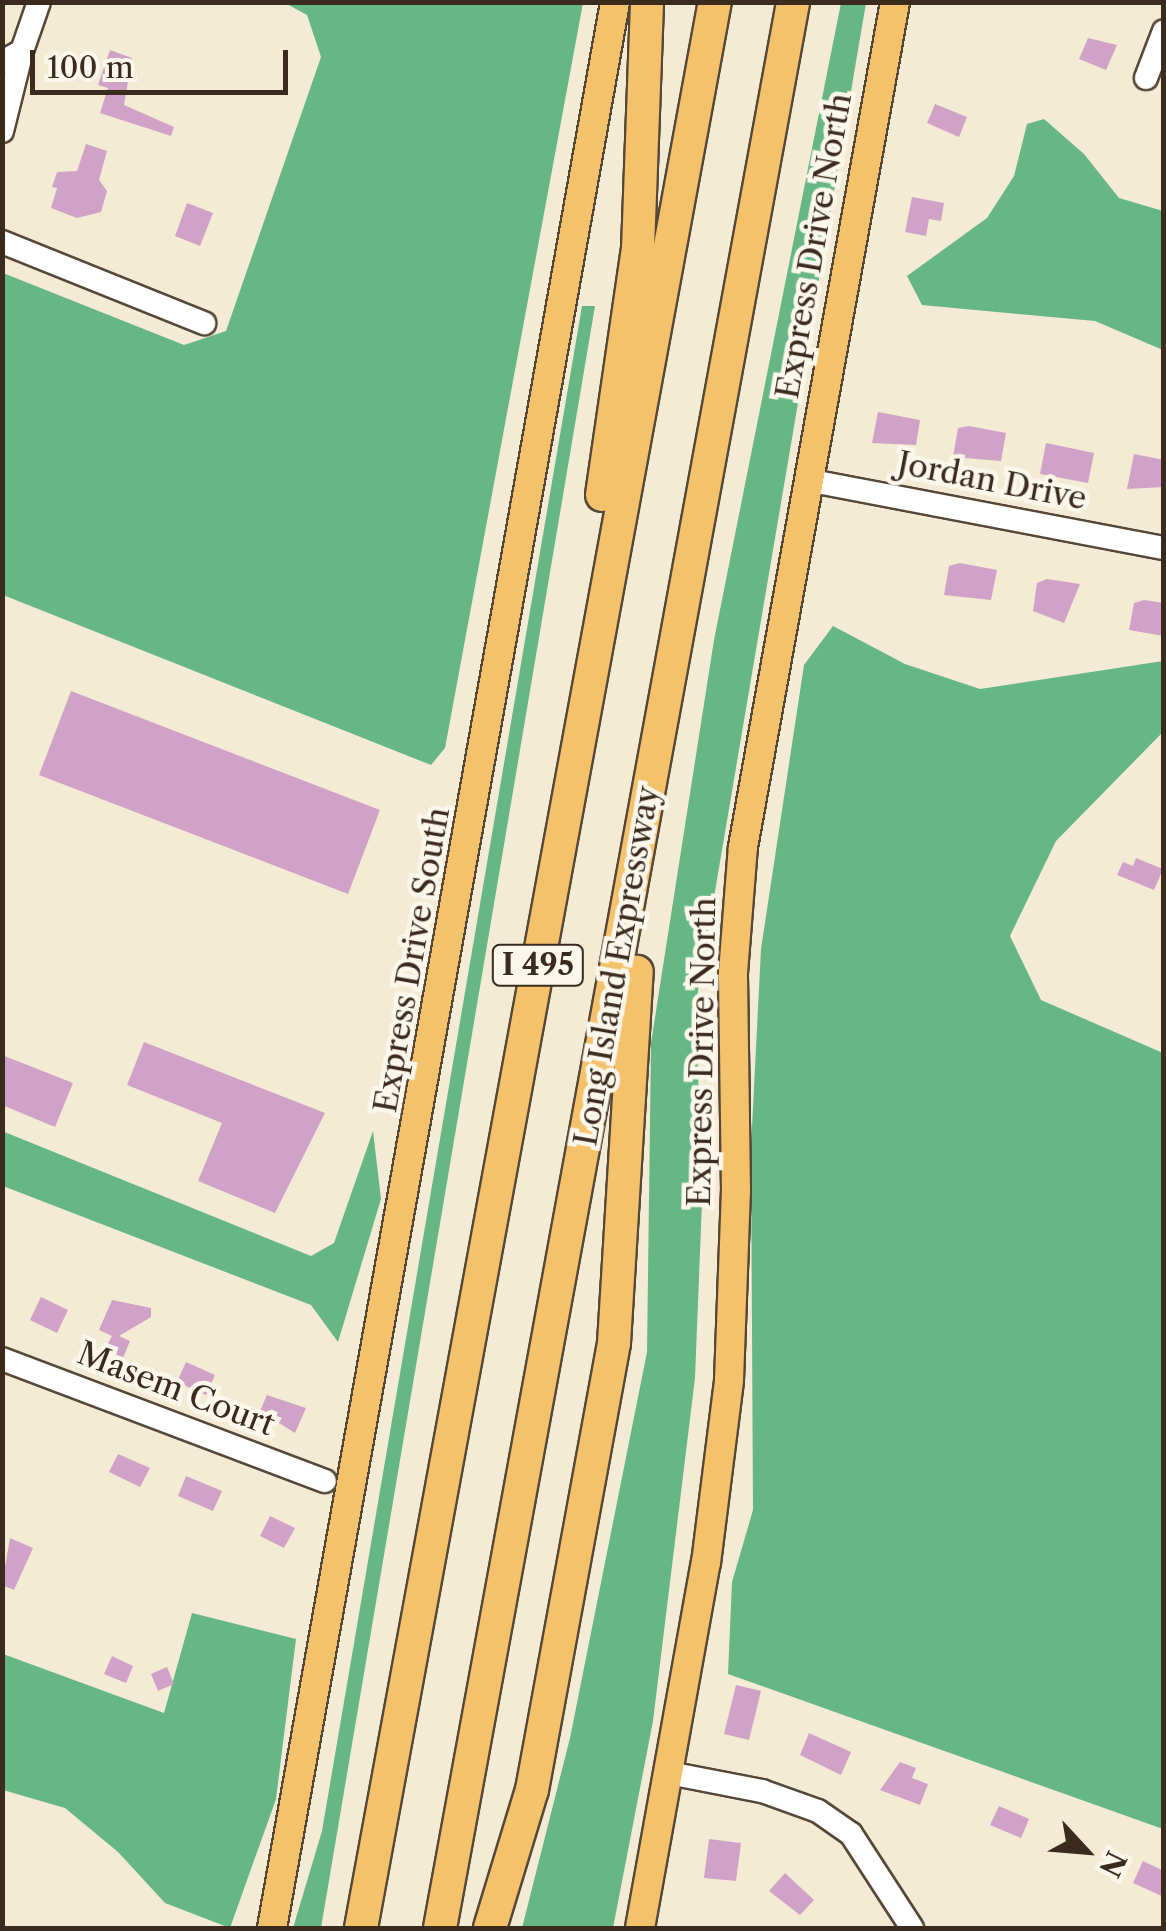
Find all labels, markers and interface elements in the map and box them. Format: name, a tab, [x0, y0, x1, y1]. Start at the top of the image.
scale bar	[35, 30, 292, 92]
text: 100 m	[47, 49, 134, 86]
street label: Express Drive North	[768, 90, 860, 402]
street label: Jordan Drive	[894, 444, 1090, 518]
street label: Long Island Expressway	[566, 783, 668, 1149]
street label: Express Drive South	[366, 804, 458, 1116]
street label: Express Drive North	[680, 897, 724, 1207]
road number: I 495	[490, 940, 586, 990]
street label: Masem Court	[72, 1334, 280, 1444]
north arrow	[1036, 1801, 1136, 1901]
text: N	[1092, 1846, 1134, 1883]

